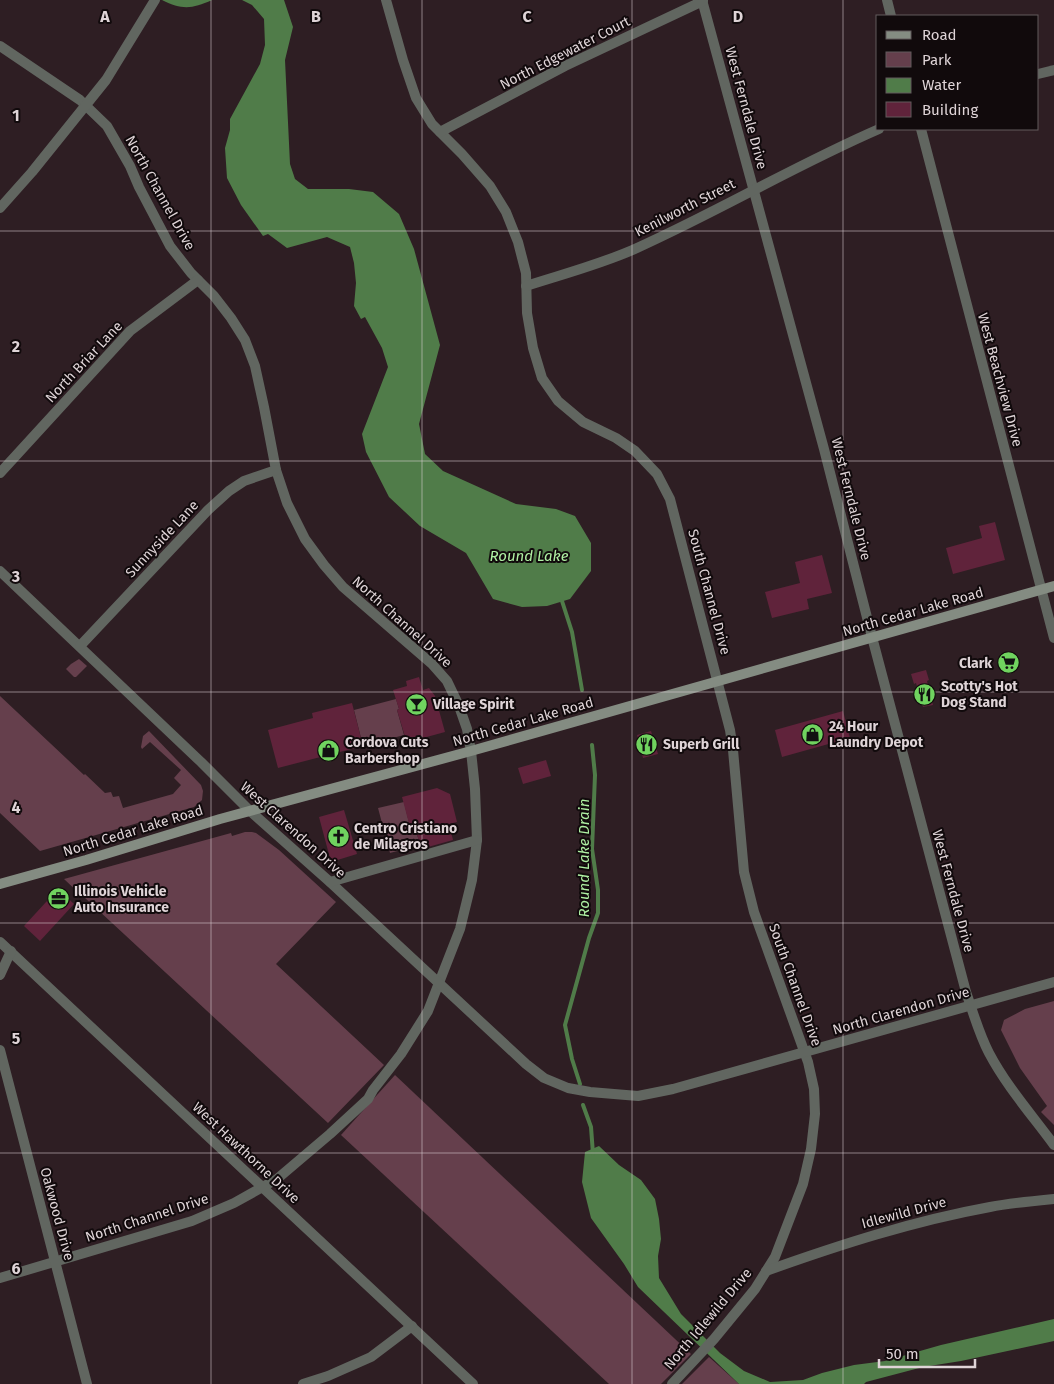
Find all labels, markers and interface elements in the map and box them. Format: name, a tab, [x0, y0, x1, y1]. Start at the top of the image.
text: A	[99, 7, 110, 26]
text: B	[311, 7, 321, 26]
text: D	[733, 7, 743, 26]
street label: North Edgewater Court	[497, 13, 633, 93]
legend	[876, 15, 1039, 130]
text: Road	[922, 26, 957, 44]
street label: West Ferndale Drive	[721, 45, 771, 171]
text: Park	[922, 51, 952, 69]
text: Water	[922, 76, 961, 94]
text: Building	[922, 101, 978, 119]
text: 1	[12, 106, 20, 125]
street label: North Channel Drive	[121, 133, 199, 253]
street label: Kenilworth Street	[632, 175, 739, 241]
street label: West Beachview Drive	[974, 311, 1026, 449]
street label: North Briar Lane	[42, 318, 126, 406]
text: 2	[12, 337, 20, 356]
street label: West Ferndale Drive	[828, 436, 874, 562]
street label: Sunnyside Lane	[122, 497, 202, 581]
street label: South Channel Drive	[684, 527, 734, 657]
water label: Round Lake	[490, 547, 569, 565]
text: 3	[11, 567, 20, 586]
street label: North Channel Drive	[349, 573, 455, 671]
street label: North Cedar Lake Road	[841, 584, 985, 640]
supermarket icon: Clark	[996, 651, 1020, 675]
place label: Clark	[959, 655, 992, 672]
place label: Scotty's Hot Dog Stand	[941, 678, 1018, 711]
restaurant icon: Scotty's Hot Dog Stand	[913, 682, 937, 706]
bar icon: Village Spirit	[405, 692, 429, 716]
street label: North Cedar Lake Road	[451, 694, 595, 750]
place label: Village Spirit	[432, 696, 515, 713]
place label: 24 Hour Laundry Depot	[829, 718, 924, 751]
shop icon: 24 Hour Laundry Depot	[801, 722, 825, 746]
restaurant icon: Superb Grill	[635, 732, 659, 756]
place label: Cordova Cuts Barbershop	[345, 734, 429, 767]
place label: Superb Grill	[663, 736, 740, 753]
shop icon: Cordova Cuts Barbershop	[317, 738, 341, 762]
street label: West Clarendon Drive	[237, 778, 349, 882]
text: 4	[11, 798, 21, 817]
water label: Round Lake Drain	[575, 798, 593, 918]
street label: North Cedar Lake Road	[61, 802, 205, 860]
place label: Centro Cristiano de Milagros	[354, 820, 457, 853]
church icon: Centro Cristiano de Milagros	[326, 824, 350, 848]
street label: West Ferndale Drive	[928, 828, 978, 954]
place label: Illinois Vehicle Auto Insurance	[73, 883, 169, 916]
office icon: Illinois Vehicle Auto Insurance	[46, 887, 70, 911]
street label: South Channel Drive	[765, 921, 825, 1049]
street label: North Clarendon Drive	[831, 983, 971, 1039]
text: 5	[12, 1029, 21, 1048]
street label: West Hawthorne Drive	[189, 1099, 303, 1207]
street label: Oakwood Drive	[36, 1166, 78, 1262]
street label: North Channel Drive	[83, 1190, 211, 1246]
street label: Idlewild Drive	[860, 1194, 948, 1232]
text: 6	[11, 1259, 21, 1278]
street label: North Idlewild Drive	[661, 1265, 755, 1373]
scale bar	[879, 1336, 975, 1368]
text: 50 m	[886, 1345, 919, 1363]

